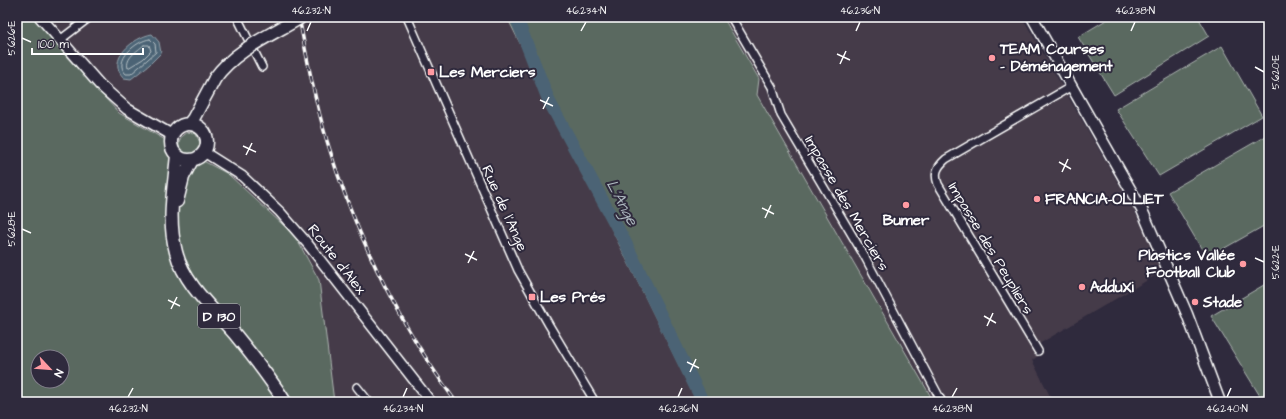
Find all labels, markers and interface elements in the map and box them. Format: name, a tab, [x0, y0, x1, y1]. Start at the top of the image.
text: 46.232°N	[291, 4, 331, 18]
text: 46.234°N	[566, 4, 606, 18]
text: 46.236°N	[840, 4, 880, 18]
text: 46.238°N	[1115, 4, 1155, 18]
text: 5.626°E	[5, 20, 19, 55]
scale bar	[32, 30, 143, 56]
text: 100 m	[38, 36, 69, 53]
place label: TEAM Courses - Déménagement	[999, 39, 1114, 79]
marker: TEAM Courses - Déménagement	[987, 53, 997, 63]
text: 5.620°E	[1269, 54, 1283, 89]
place label: Les Merciers	[439, 62, 536, 83]
marker: Les Merciers	[426, 67, 436, 77]
street label: Impasse des Merciers	[799, 132, 894, 275]
street label: Rue de l'Ange	[475, 162, 533, 255]
water label: L'Ange	[600, 176, 644, 231]
street label: Impasse des Peupliers	[943, 178, 1039, 319]
place label: FRANCIA-OLLIET	[1045, 189, 1164, 210]
marker: FRANCIA-OLLIET	[1032, 194, 1042, 204]
marker: Bumer	[901, 200, 911, 210]
place label: Bumer	[883, 210, 930, 231]
text: 5.628°E	[5, 211, 19, 247]
street label: Route d'Alex	[302, 220, 371, 300]
place label: Plastics Vallée Football Club	[1139, 245, 1236, 283]
text: 5.622°E	[1269, 245, 1283, 279]
marker: Plastics Vallée Football Club	[1238, 259, 1248, 269]
place label: AdduXi	[1090, 277, 1135, 298]
marker: AdduXi	[1077, 282, 1087, 292]
place label: Les Prés	[540, 287, 606, 308]
marker: Les Prés	[527, 292, 537, 302]
place label: Stade	[1202, 292, 1242, 313]
marker: Stade	[1190, 297, 1200, 307]
road number: D 130	[198, 304, 240, 328]
north arrow	[30, 349, 70, 389]
text: N	[50, 367, 67, 380]
text: 46.232°N	[108, 402, 148, 416]
text: 46.234°N	[383, 402, 423, 416]
text: 46.236°N	[658, 402, 698, 416]
text: 46.238°N	[932, 402, 972, 416]
text: 46.240°N	[1206, 402, 1248, 416]

